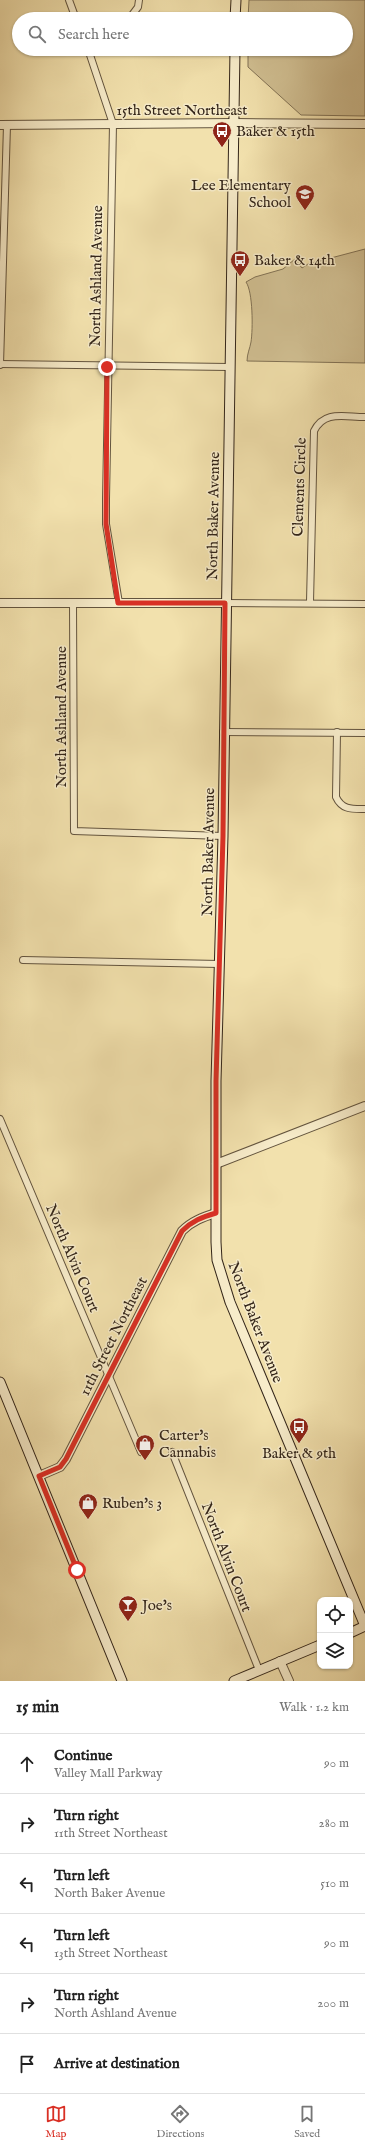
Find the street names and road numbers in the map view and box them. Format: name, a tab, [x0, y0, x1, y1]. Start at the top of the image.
street label: 15th Street Northeast	[117, 101, 247, 120]
street label: North Ashland Avenue	[86, 205, 107, 347]
street label: Clements Circle	[288, 437, 311, 537]
street label: North Baker Avenue	[203, 452, 224, 580]
street label: North Ashland Avenue	[52, 646, 71, 788]
street label: North Baker Avenue	[198, 788, 219, 916]
street label: North Alvin Court	[41, 1201, 104, 1315]
street label: North Baker Avenue	[224, 1259, 287, 1386]
street label: 11th Street Northeast	[75, 1274, 152, 1399]
street label: North Alvin Court	[197, 1500, 256, 1615]

